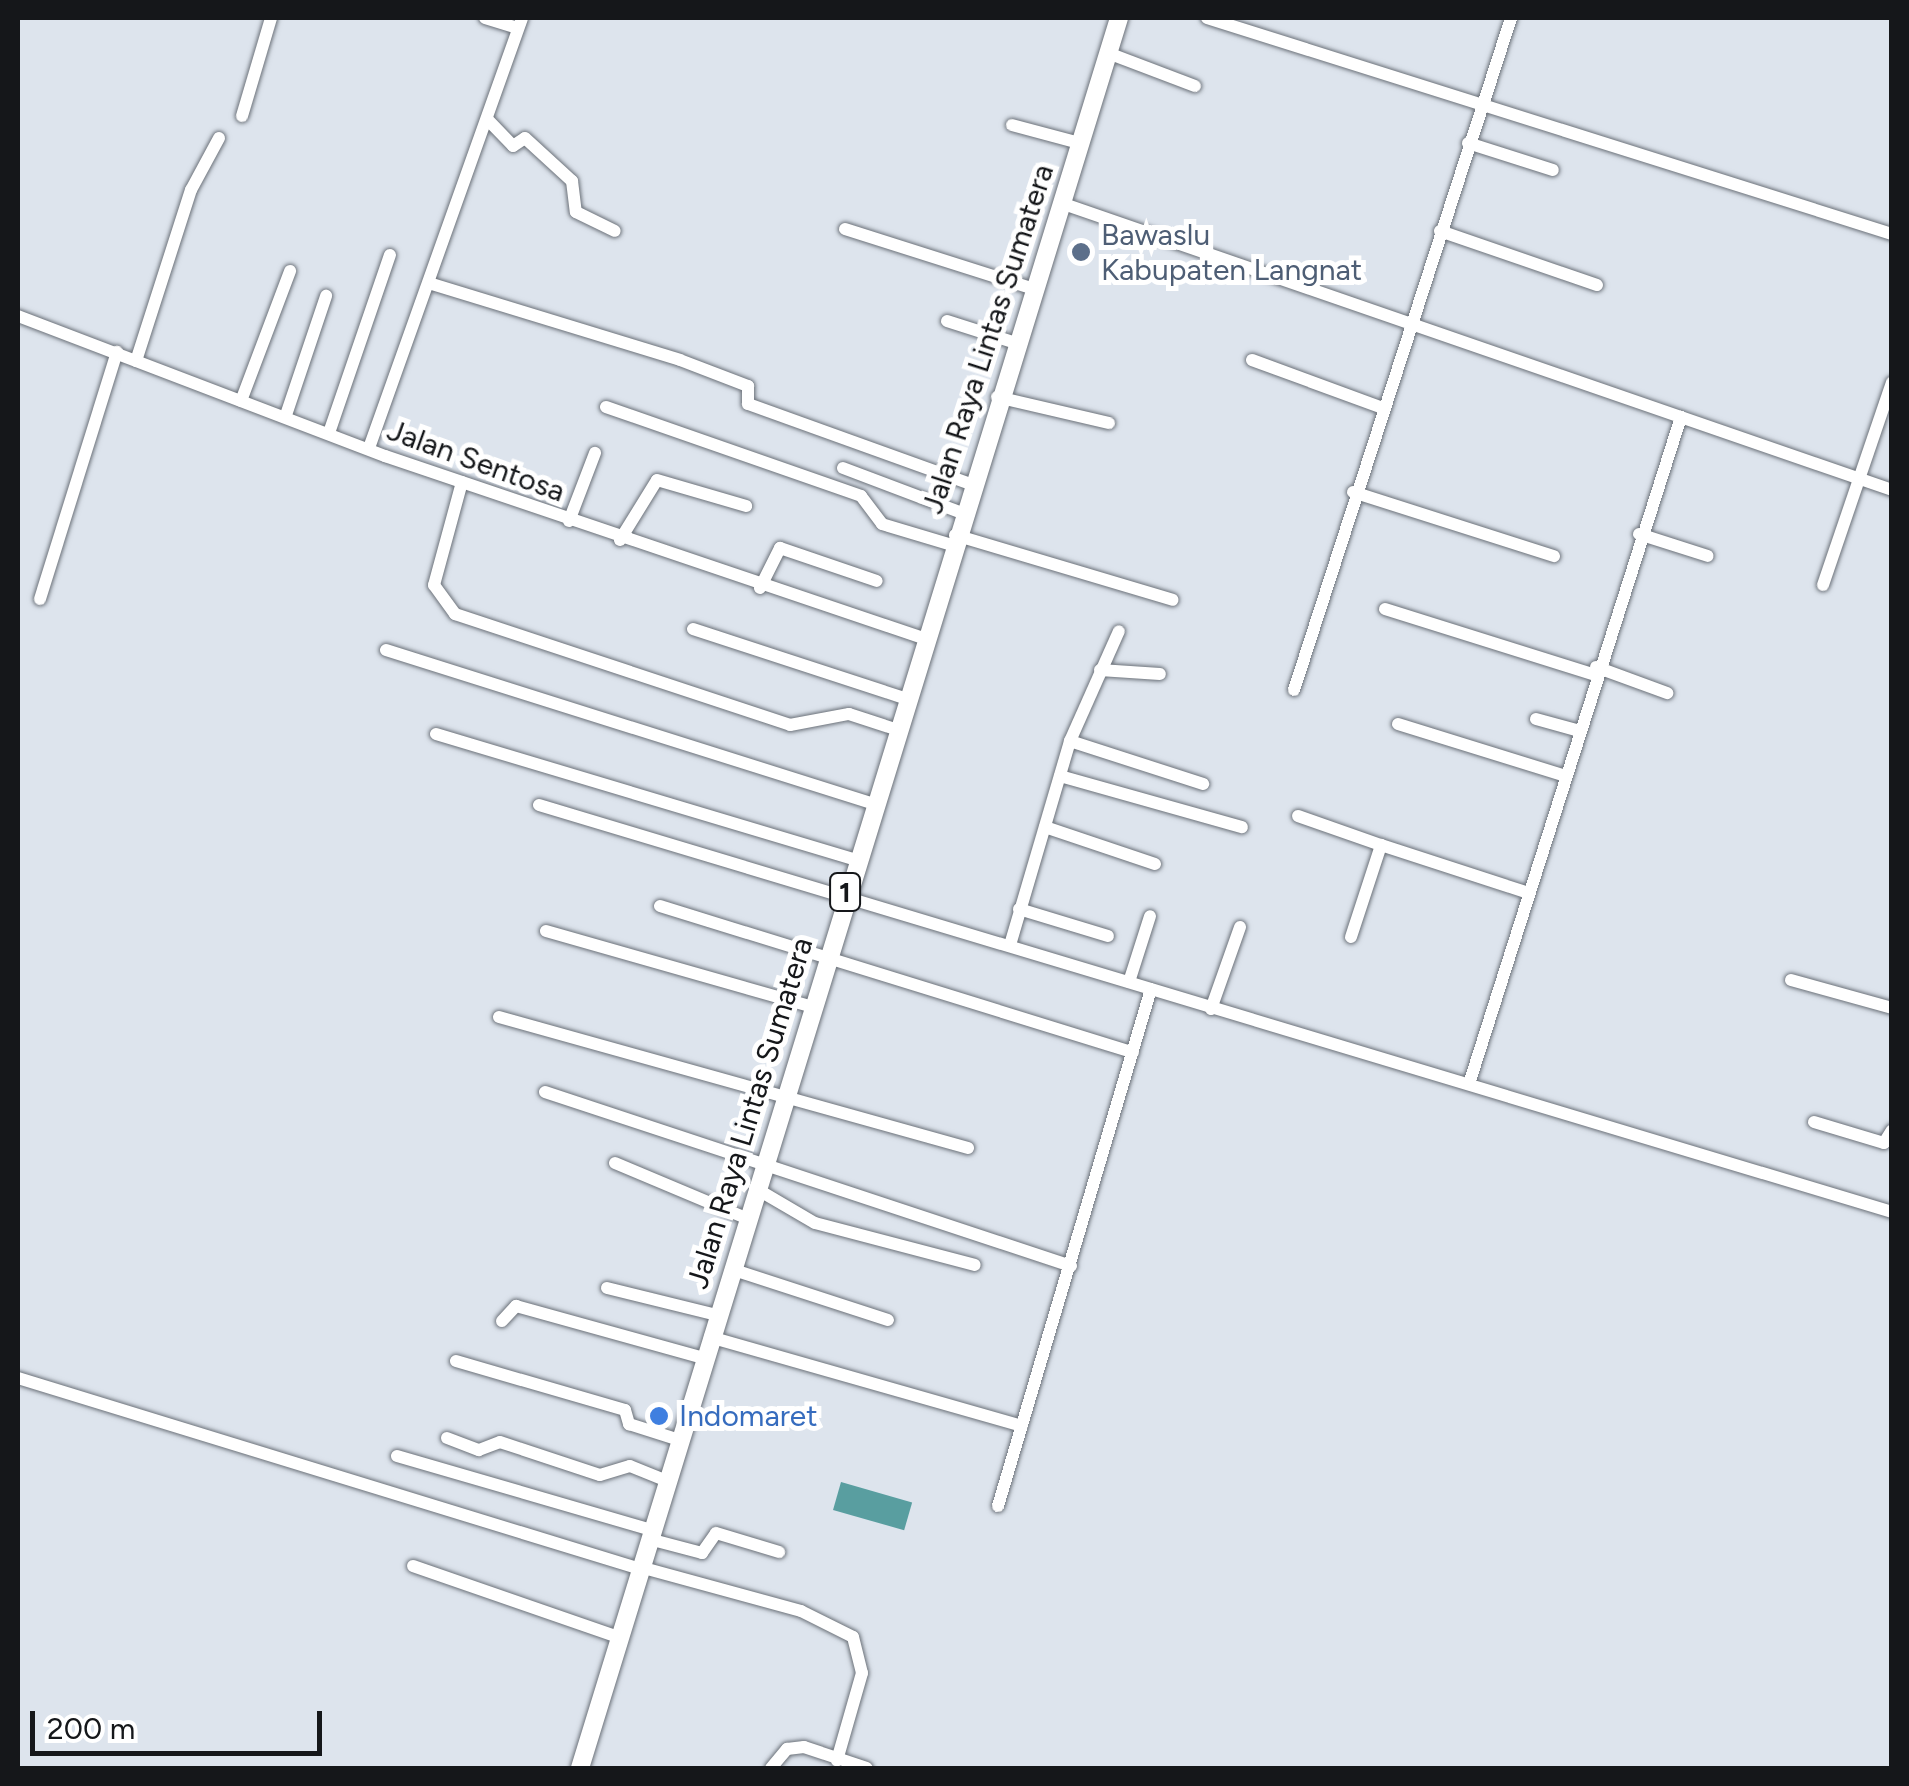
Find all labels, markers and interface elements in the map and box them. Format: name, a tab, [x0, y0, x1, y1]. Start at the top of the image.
street label: Jalan Raya Lintas Sumatera	[914, 160, 1062, 518]
place label: Bawaslu Kabupaten Langnat	[1101, 217, 1362, 288]
marker: Bawaslu Kabupaten Langnat	[1070, 241, 1092, 263]
street label: Jalan Sentosa	[382, 412, 570, 510]
road number: 1	[828, 869, 862, 915]
street label: Jalan Raya Lintas Sumatera	[679, 933, 821, 1293]
place label: Indomaret	[679, 1398, 818, 1434]
marker: Indomaret	[648, 1405, 670, 1427]
scale bar	[35, 1691, 328, 1753]
text: 200 m	[47, 1710, 135, 1747]

